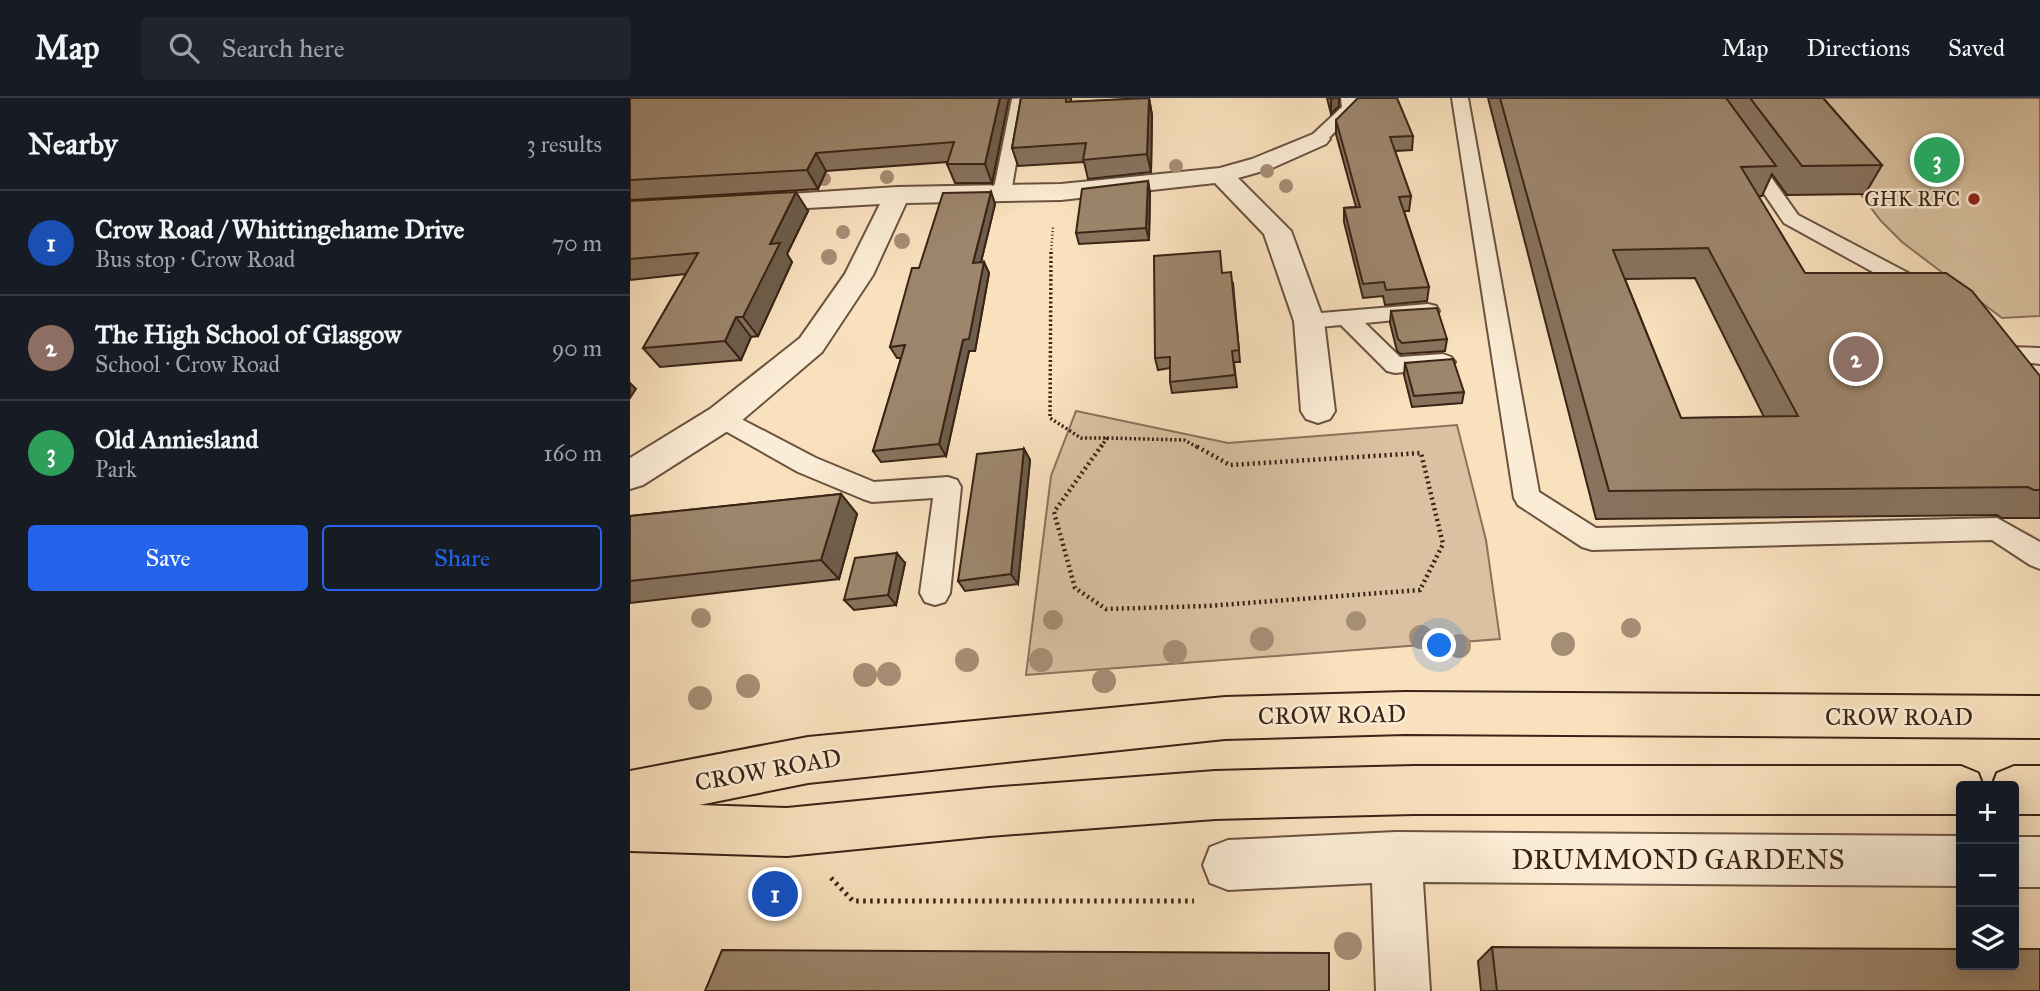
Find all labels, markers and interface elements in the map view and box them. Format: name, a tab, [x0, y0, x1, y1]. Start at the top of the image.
search box	[141, 17, 631, 80]
text: Map	[35, 28, 99, 68]
icon: search	[165, 29, 203, 67]
text: Search here	[221, 32, 345, 64]
text: Map	[1722, 33, 1769, 63]
text: Directions	[1807, 33, 1910, 63]
text: Saved	[1948, 33, 2005, 63]
text: Nearby	[28, 126, 118, 162]
text: 3 results	[526, 130, 602, 158]
pin: 3	[1914, 134, 1960, 186]
place label: GHK RFC	[1864, 186, 1960, 212]
marker: GHK RFC	[1966, 191, 1982, 207]
text: Crow Road / Whittingehame Drive	[95, 213, 464, 245]
text: 1	[46, 229, 56, 257]
text: 70 m	[552, 229, 602, 257]
text: Bus stop · Crow Road	[95, 245, 295, 273]
text: The High School of Glasgow	[95, 318, 401, 350]
pin: 2	[1833, 333, 1879, 385]
text: 2	[45, 334, 57, 362]
text: 90 m	[552, 334, 602, 362]
text: School · Crow Road	[95, 350, 280, 378]
text: Old Anniesland	[95, 423, 259, 455]
text: 3	[46, 439, 56, 467]
text: 160 m	[544, 439, 602, 467]
text: Park	[95, 455, 137, 483]
button: Save	[28, 525, 308, 591]
button: Share	[322, 525, 602, 591]
your location	[1422, 628, 1456, 662]
street label: CROW ROAD	[1258, 699, 1406, 731]
street label: CROW ROAD	[1825, 702, 1973, 732]
street label: CROW ROAD	[692, 742, 844, 798]
map controls	[1956, 781, 2019, 970]
button: +	[1956, 781, 2019, 844]
street label: DRUMMOND GARDENS	[1511, 842, 1845, 877]
button: −	[1956, 844, 2019, 907]
pin: 1	[752, 868, 798, 920]
button: layers	[1956, 907, 2019, 970]

